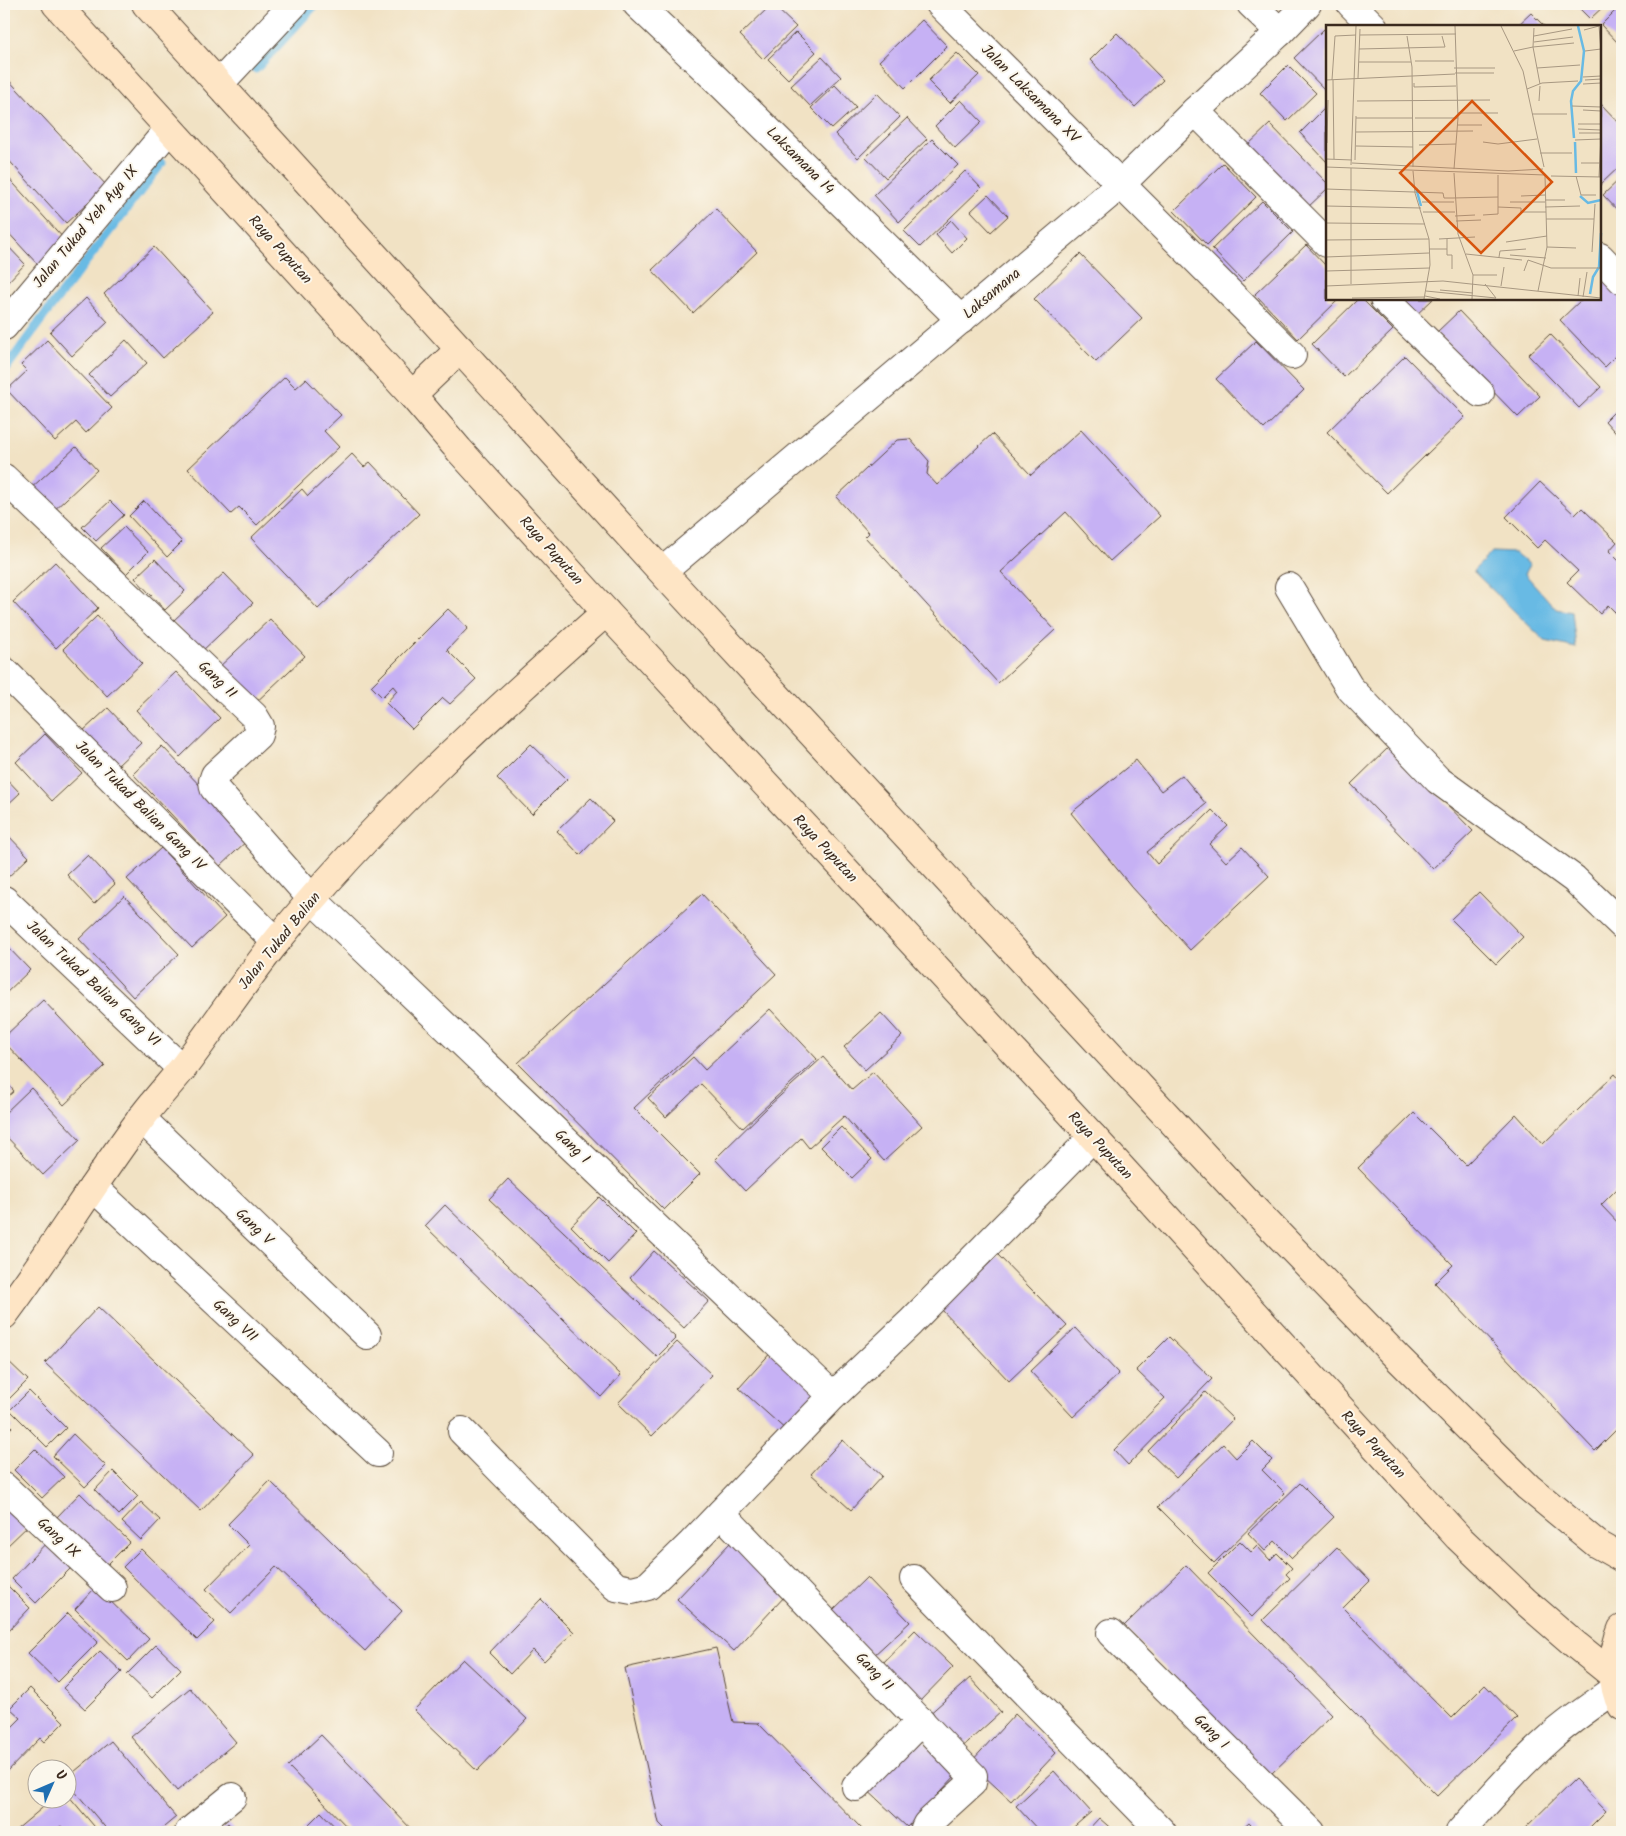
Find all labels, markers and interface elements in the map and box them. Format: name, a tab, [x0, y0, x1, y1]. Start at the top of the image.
inset map	[1326, 25, 1601, 300]
street label: Jalan Laksamana XV	[975, 39, 1086, 150]
street label: Laksamana 14	[760, 121, 840, 201]
street label: Jalan Tukad Yeh Aya IX	[27, 160, 145, 294]
street label: Raya Puputan	[242, 210, 318, 290]
street label: Laksamana	[958, 262, 1026, 326]
street label: Raya Puputan	[513, 511, 589, 591]
street label: Gang II	[192, 655, 242, 705]
street label: Jalan Tukad Balian Gang IV	[69, 735, 212, 878]
street label: Raya Puputan	[787, 809, 863, 889]
street label: Jalan Tukad Balian	[233, 887, 327, 995]
street label: Jalan Tukad Balian Gang VI	[20, 915, 166, 1053]
street label: Raya Puputan	[1062, 1106, 1138, 1186]
street label: Gang I	[549, 1124, 596, 1170]
street label: Gang V	[229, 1203, 279, 1252]
street label: Gang VII	[207, 1294, 263, 1349]
street label: Raya Puputan	[1335, 1405, 1411, 1485]
street label: Gang IX	[31, 1512, 85, 1565]
street label: Gang II	[849, 1647, 899, 1697]
street label: Gang I	[1188, 1709, 1235, 1756]
north arrow	[28, 1758, 78, 1808]
text: U	[50, 1765, 72, 1787]

